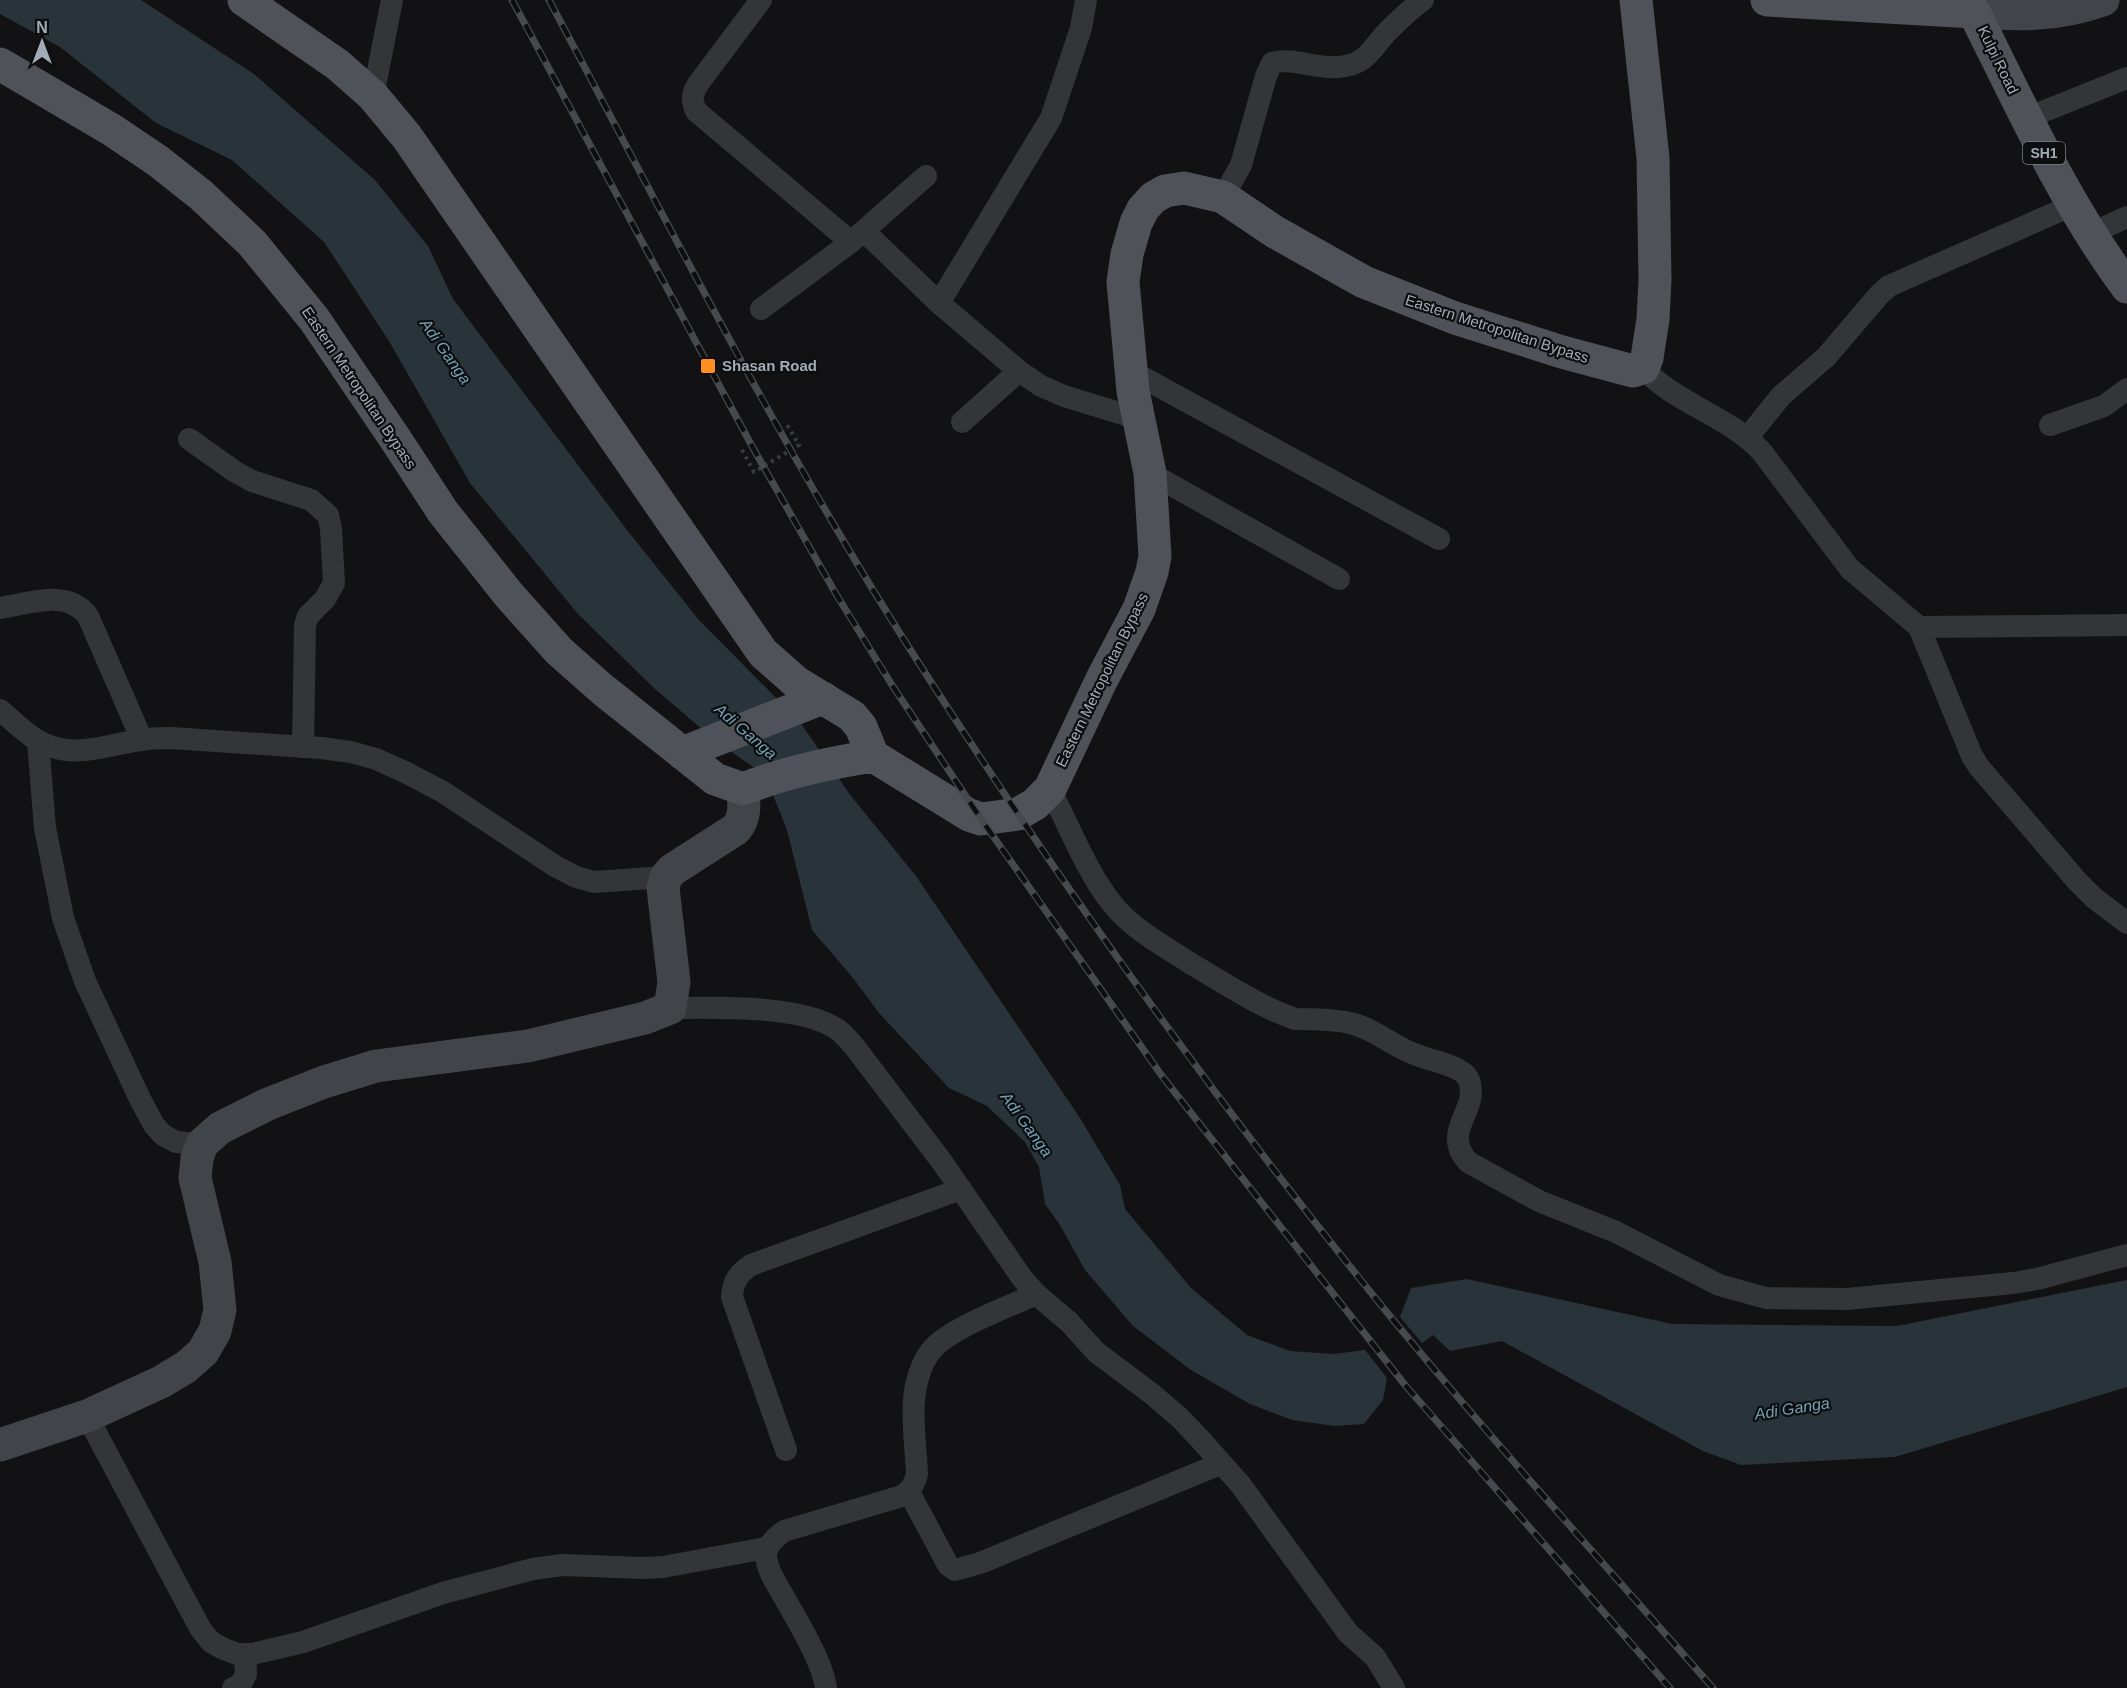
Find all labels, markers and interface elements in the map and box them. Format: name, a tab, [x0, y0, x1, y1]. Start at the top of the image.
north arrow	[12, 12, 72, 72]
text: N	[36, 19, 48, 36]
street label: Kulpi Road	[1975, 23, 2022, 96]
road number: SH1	[2023, 142, 2065, 164]
street label: Eastern Metropolitan Bypass	[1403, 291, 1591, 366]
street label: Eastern Metropolitan Bypass	[299, 303, 420, 472]
water label: Adi Ganga	[416, 315, 474, 387]
marker: Shasan Road	[699, 357, 717, 375]
place label: Shasan Road	[722, 357, 817, 374]
street label: Eastern Metropolitan Bypass	[1052, 590, 1151, 770]
water label: Adi Ganga	[711, 700, 780, 763]
water label: Adi Ganga	[997, 1088, 1056, 1160]
water label: Adi Ganga	[1752, 1394, 1831, 1423]

